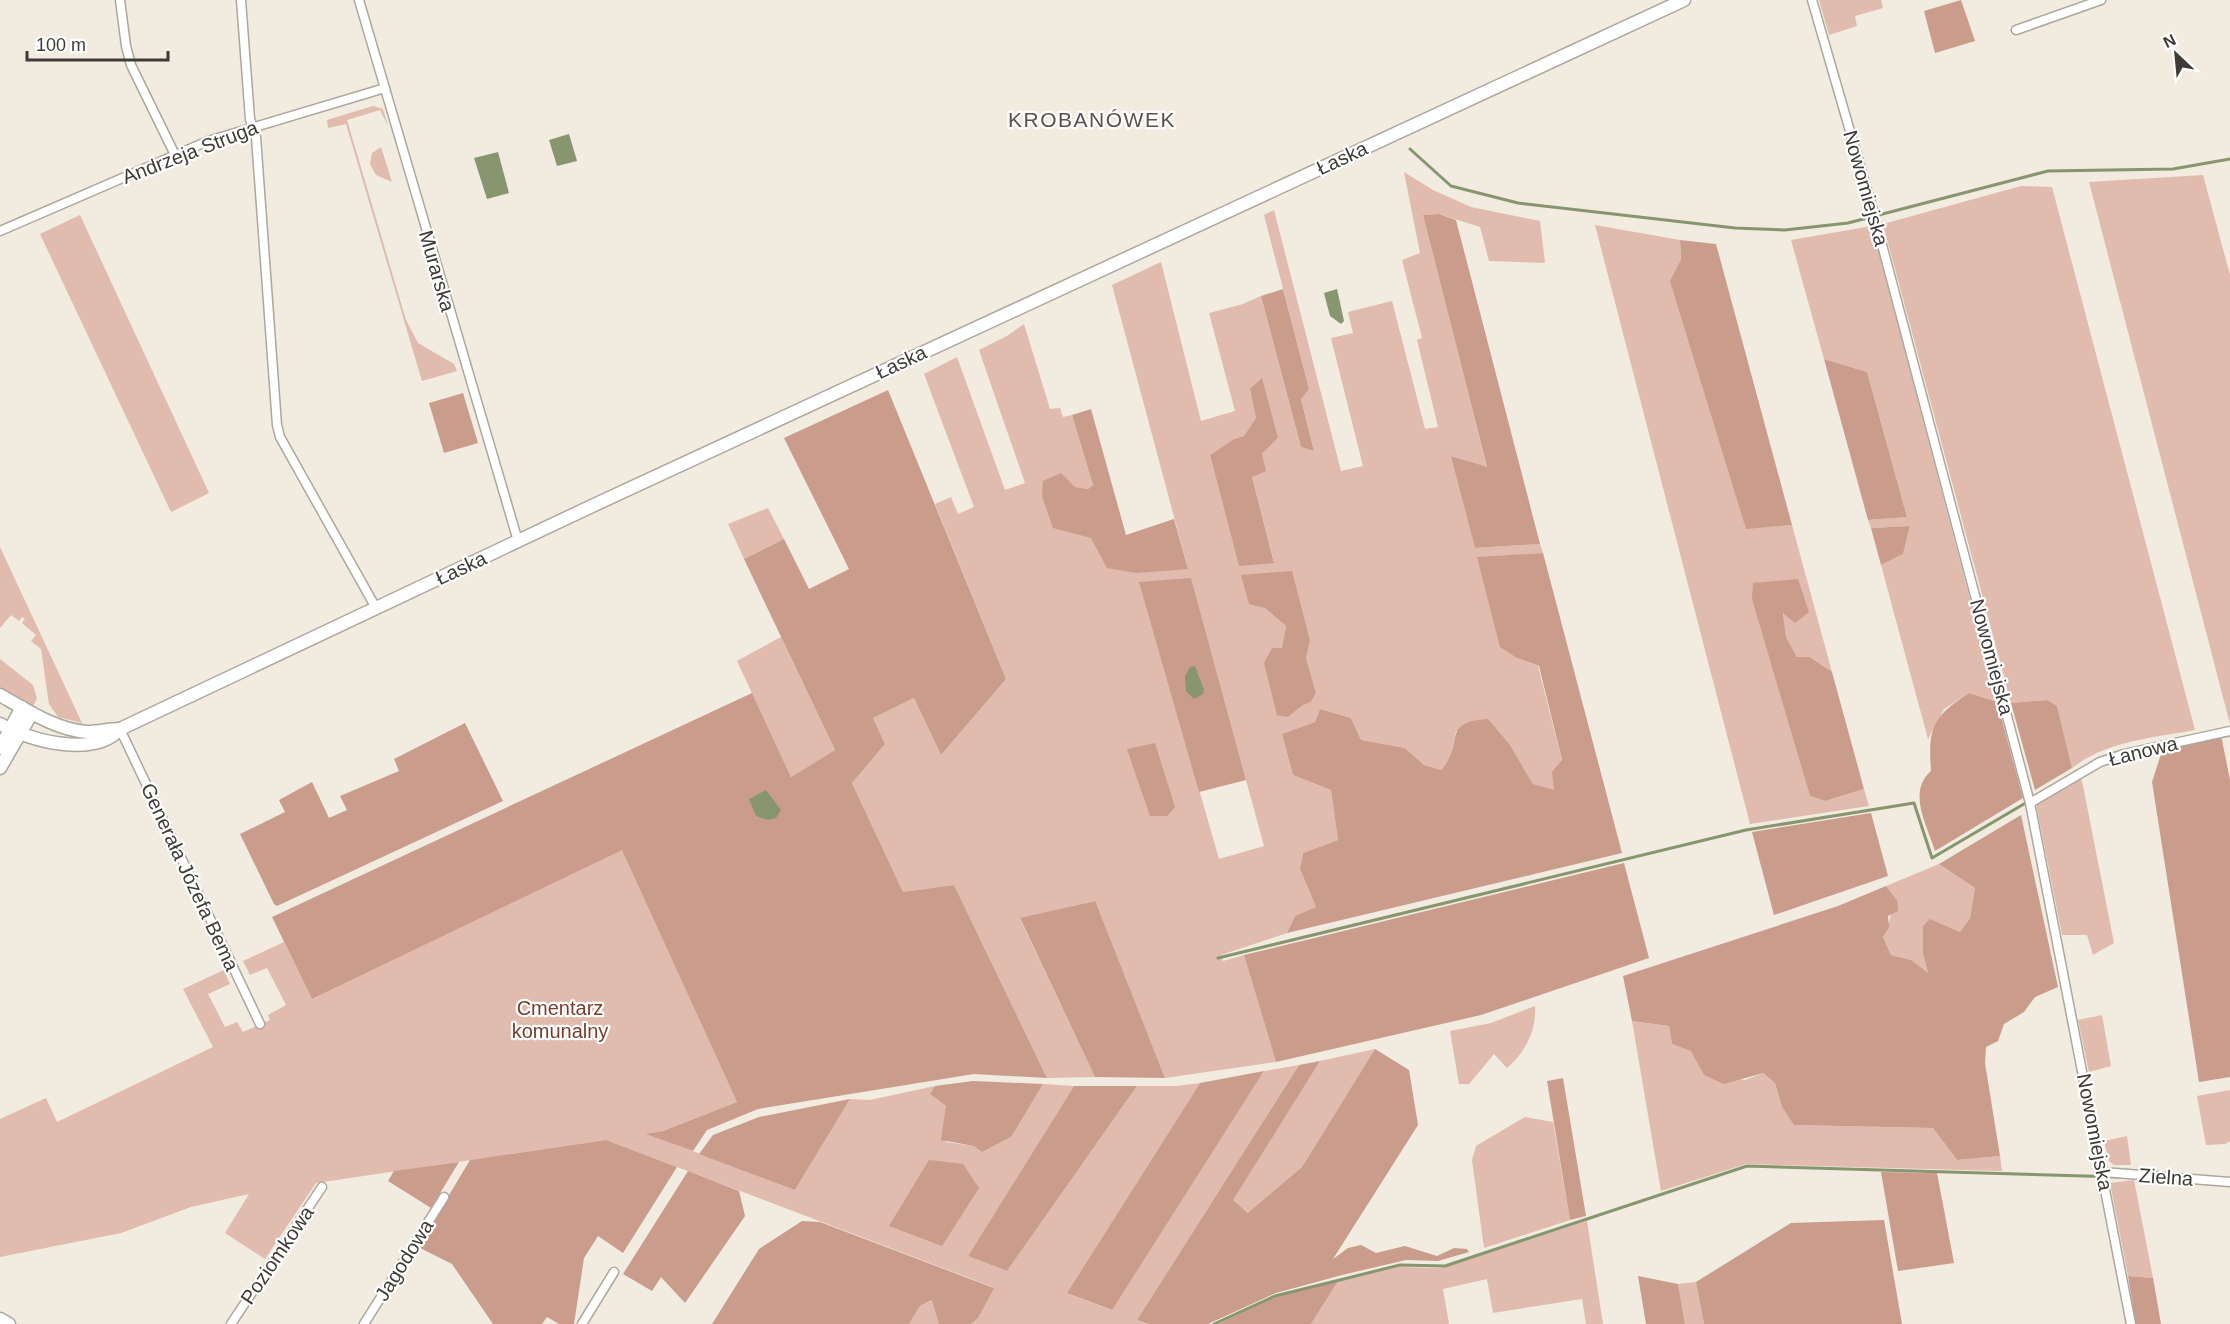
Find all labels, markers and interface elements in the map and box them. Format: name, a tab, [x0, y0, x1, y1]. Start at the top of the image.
scale bar	[27, 24, 168, 62]
north arrow	[2146, 24, 2206, 84]
text: N	[2161, 31, 2179, 51]
text: 100 m	[36, 35, 86, 55]
district label: KROBANÓWEK	[1008, 108, 1176, 131]
street label: Andrzeja Struga	[119, 116, 262, 188]
street label: Nowomiejska	[1839, 128, 1893, 249]
street label: Łaska	[1313, 136, 1372, 179]
street label: Murarska	[415, 228, 459, 315]
street label: Łaska	[872, 340, 931, 383]
street label: Łaska	[432, 546, 491, 589]
street label: Nowomiejska	[1966, 597, 2018, 718]
street label: Łanowa	[2106, 732, 2180, 770]
street label: Generała Józefa Bema	[137, 780, 244, 975]
park label: Cmentarz komunalny	[512, 997, 608, 1042]
street label: Nowomiejska	[2073, 1072, 2117, 1193]
street label: Zielna	[2138, 1164, 2195, 1190]
street label: Poziomkowa	[236, 1201, 318, 1308]
street label: Jagodowa	[371, 1215, 438, 1304]

